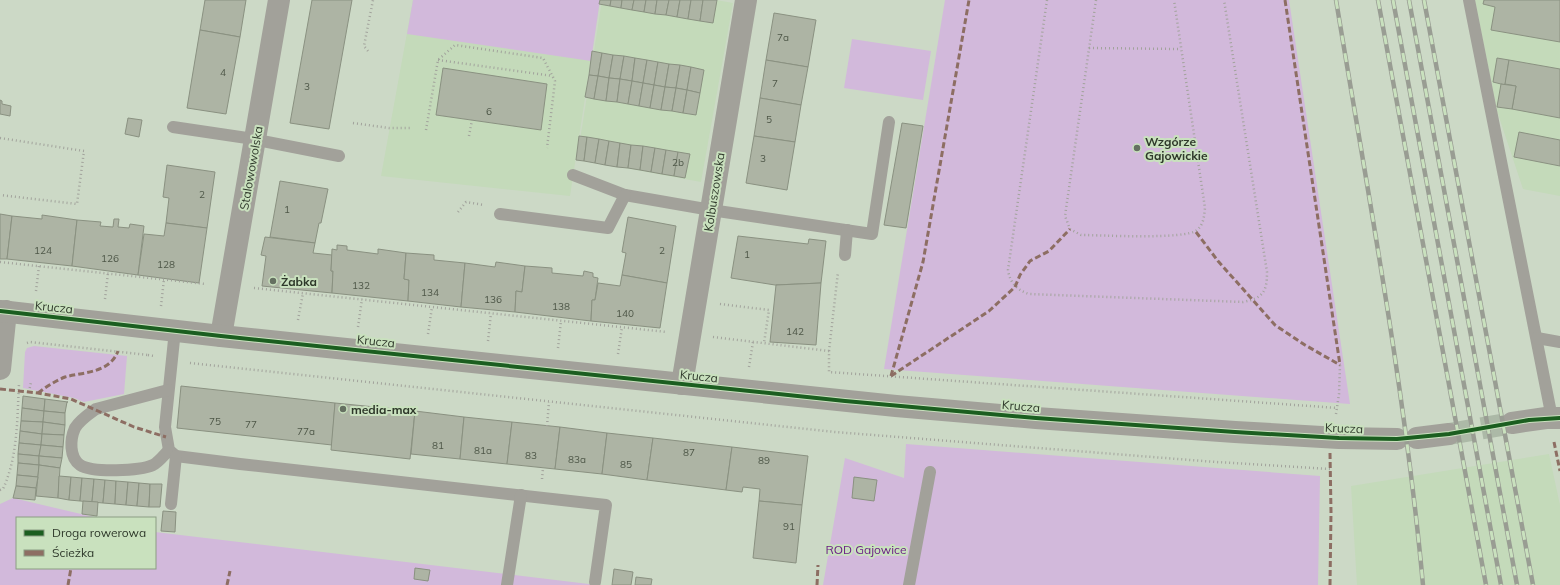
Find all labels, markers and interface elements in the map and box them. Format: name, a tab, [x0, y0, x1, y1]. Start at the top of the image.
house number: 7a	[777, 31, 789, 44]
house number: 4	[220, 66, 226, 79]
house number: 7	[772, 77, 778, 90]
house number: 3	[304, 80, 310, 93]
house number: 6	[486, 105, 492, 118]
house number: 5	[766, 113, 772, 126]
street label: Stalowowolska	[236, 125, 266, 211]
place label: Wzgórze Gajowickie	[1145, 134, 1208, 163]
marker: Wzgórze Gajowickie	[1132, 143, 1142, 153]
street label: Kolbuszowska	[700, 151, 728, 233]
house number: 3	[760, 152, 766, 165]
house number: 2b	[672, 156, 684, 169]
house number: 2	[199, 188, 205, 201]
house number: 1	[284, 203, 290, 216]
house number: 124	[34, 244, 52, 257]
house number: 2	[659, 244, 665, 257]
house number: 1	[744, 248, 750, 261]
house number: 126	[101, 252, 119, 265]
house number: 128	[157, 258, 175, 271]
place label: Żabka	[281, 274, 317, 289]
marker: Żabka	[268, 276, 278, 286]
house number: 132	[352, 279, 370, 292]
house number: 134	[421, 286, 439, 299]
house number: 136	[484, 293, 502, 306]
street label: Krucza	[34, 298, 74, 316]
house number: 138	[552, 300, 570, 313]
house number: 140	[616, 307, 634, 320]
house number: 142	[786, 325, 804, 338]
street label: Krucza	[356, 332, 396, 350]
street label: Krucza	[679, 367, 719, 385]
street label: Krucza	[1001, 397, 1041, 415]
place label: media-max	[351, 402, 417, 417]
marker: media-max	[338, 404, 348, 414]
house number: 75	[209, 415, 221, 428]
house number: 77	[245, 418, 257, 431]
street label: Krucza	[1325, 420, 1363, 436]
house number: 77a	[297, 425, 315, 438]
house number: 81	[432, 439, 444, 452]
house number: 81a	[474, 444, 492, 457]
house number: 87	[683, 446, 695, 459]
house number: 83	[525, 449, 537, 462]
house number: 83a	[568, 453, 586, 466]
house number: 89	[758, 454, 770, 467]
house number: 85	[620, 458, 632, 471]
legend	[16, 517, 156, 569]
house number: 91	[783, 520, 795, 533]
text: Droga rowerowa	[52, 525, 146, 540]
park label: ROD Gajowice	[826, 542, 906, 557]
text: Ścieżka	[52, 545, 94, 560]

